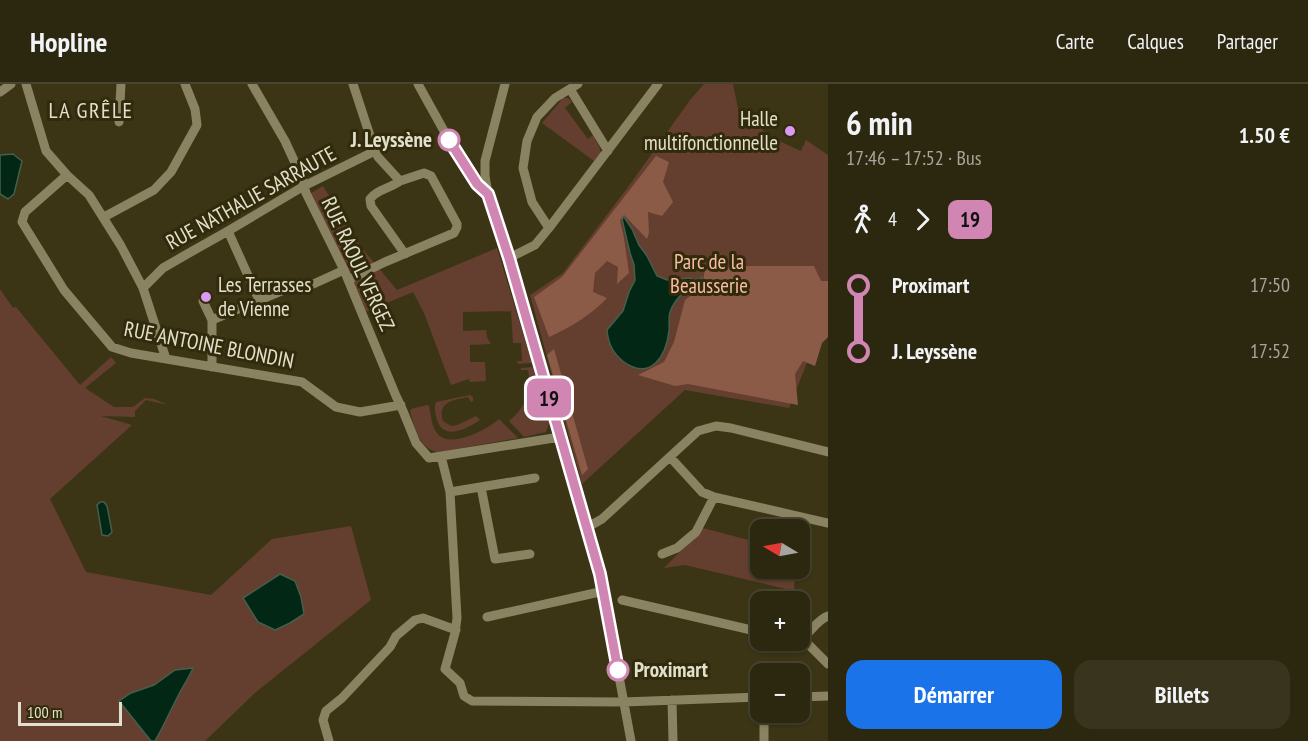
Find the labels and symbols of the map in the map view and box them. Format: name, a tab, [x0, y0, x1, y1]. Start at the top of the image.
district label: LA GRÊLE	[49, 96, 134, 124]
place label: Halle multifonctionnelle	[644, 105, 778, 156]
marker: Halle multifonctionnelle	[783, 124, 797, 138]
place label: J. Leyssène	[350, 126, 432, 153]
marker: J. Leyssène	[438, 129, 460, 151]
street label: RUE NATHALIE SARRAUTE	[161, 140, 340, 255]
street label: RUE RAOUL VERGEZ	[316, 192, 401, 335]
park label: Parc de la Beausserie	[670, 248, 748, 299]
place label: Les Terrasses de Vienne	[218, 271, 311, 322]
marker: Les Terrasses de Vienne	[199, 290, 213, 304]
street label: RUE ANTOINE BLONDIN	[122, 315, 296, 374]
line badge: 19	[522, 378, 576, 418]
north arrow	[750, 519, 810, 579]
place label: Proximart	[634, 656, 708, 683]
marker: Proximart	[607, 659, 629, 681]
scale bar	[18, 699, 122, 726]

